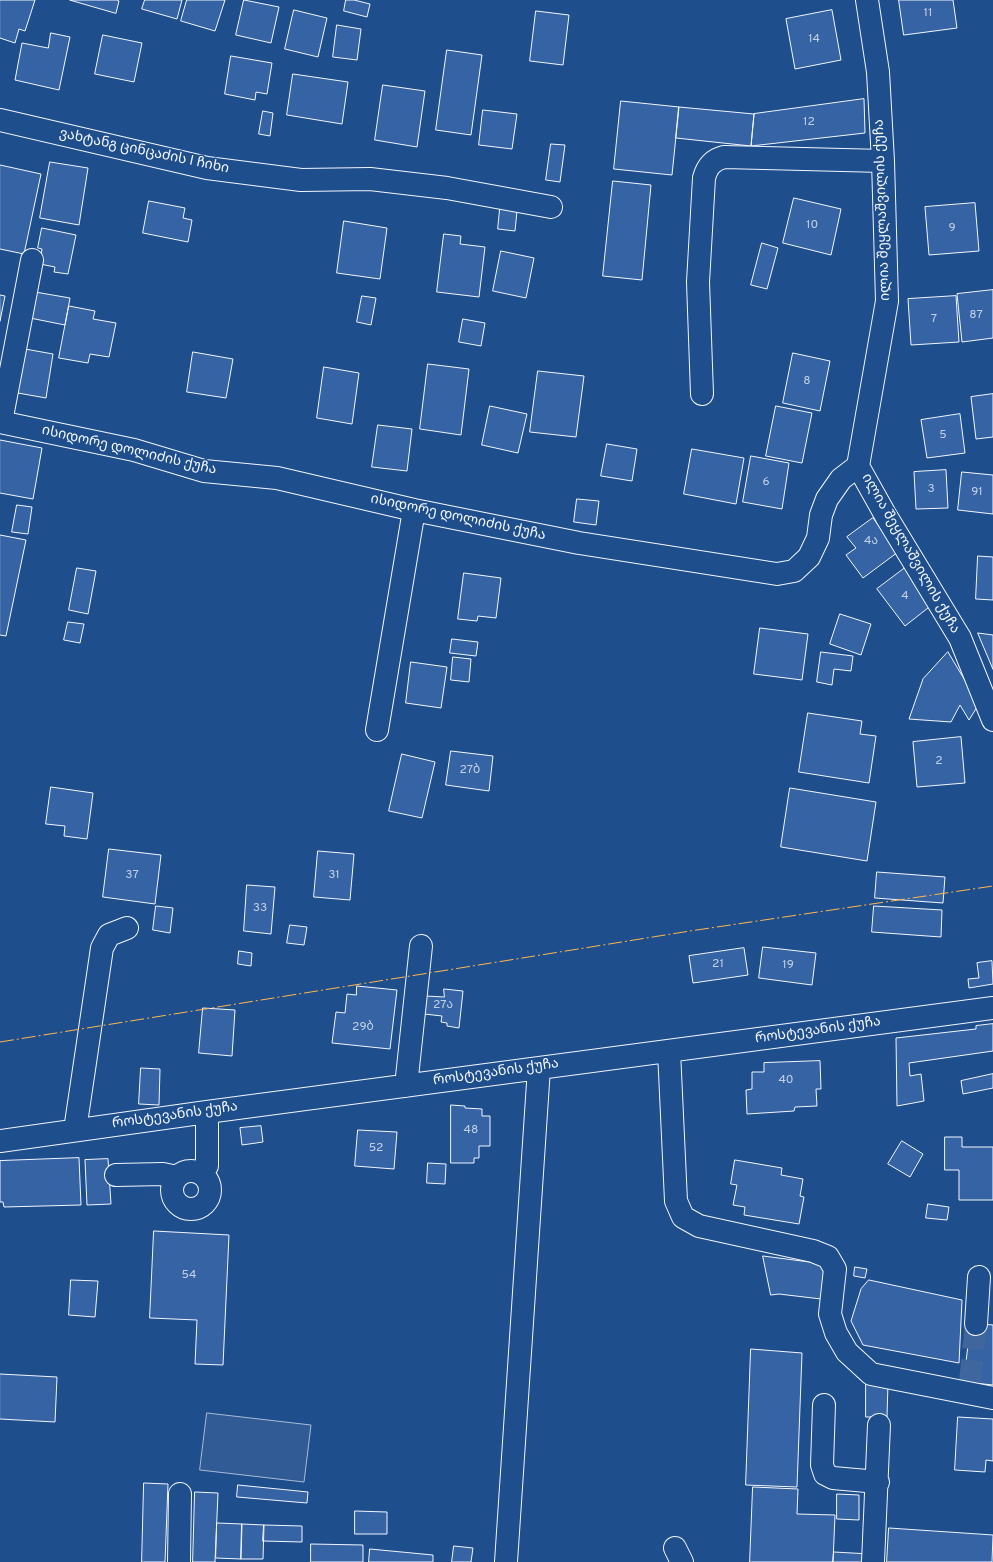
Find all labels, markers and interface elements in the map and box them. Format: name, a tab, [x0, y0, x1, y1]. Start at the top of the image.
house number: 11	[924, 7, 932, 21]
house number: 14	[808, 33, 820, 47]
house number: 12	[803, 116, 815, 130]
street label: ილია შეყლაშვილის ქუჩა	[871, 119, 895, 301]
street label: ვახტანგ ცინცაძის I ჩიხი	[58, 126, 230, 178]
house number: 10	[806, 219, 818, 233]
house number: 9	[948, 222, 956, 236]
house number: 87	[969, 309, 983, 323]
house number: 7	[931, 313, 937, 327]
house number: 8	[803, 375, 811, 389]
street label: ისიდორე დოლიძის ქუჩა	[40, 423, 218, 479]
house number: 5	[939, 429, 947, 443]
street label: ილია შეყლაშვილის ქუჩა	[857, 471, 963, 637]
house number: 6	[762, 476, 770, 490]
house number: 3	[927, 483, 935, 497]
house number: 91	[971, 486, 983, 500]
street label: ისიდორე დოლიძის ქუჩა	[369, 491, 547, 545]
house number: 4ა	[864, 535, 878, 549]
house number: 4	[901, 590, 909, 604]
house number: 2	[935, 755, 943, 769]
house number: 27ბ	[460, 764, 480, 778]
house number: 37	[125, 869, 139, 883]
house number: 31	[328, 869, 340, 883]
house number: 33	[253, 902, 267, 916]
house number: 21	[712, 958, 724, 972]
house number: 19	[782, 959, 794, 973]
house number: 27ა	[433, 999, 453, 1013]
street label: როსტევანის ქუჩა	[754, 1014, 882, 1048]
house number: 29ბ	[352, 1021, 374, 1035]
street label: როსტევანის ქუჩა	[432, 1056, 560, 1090]
house number: 40	[778, 1074, 794, 1088]
street label: როსტევანის ქუჩა	[111, 1099, 239, 1133]
house number: 48	[464, 1124, 478, 1138]
house number: 52	[369, 1142, 383, 1156]
house number: 54	[181, 1269, 197, 1283]

